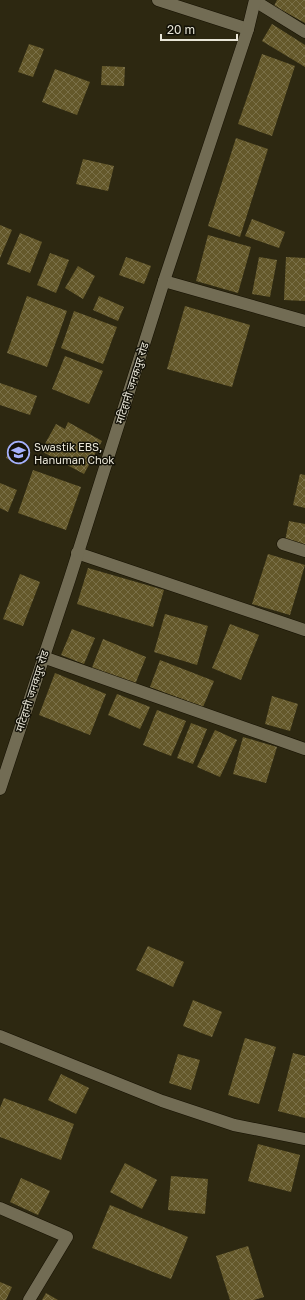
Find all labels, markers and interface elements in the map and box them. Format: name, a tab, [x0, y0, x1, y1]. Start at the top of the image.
scale bar	[161, 16, 237, 42]
text: 20 m	[167, 22, 195, 37]
street label: मटिहानी जनकपुर रोड	[112, 340, 152, 425]
school or university icon: Swastik EBS, Hanuman Chok	[6, 440, 32, 466]
place label: Swastik EBS, Hanuman Chok	[34, 440, 115, 466]
street label: मटिहानी जनकपुर रोड	[12, 648, 52, 733]

